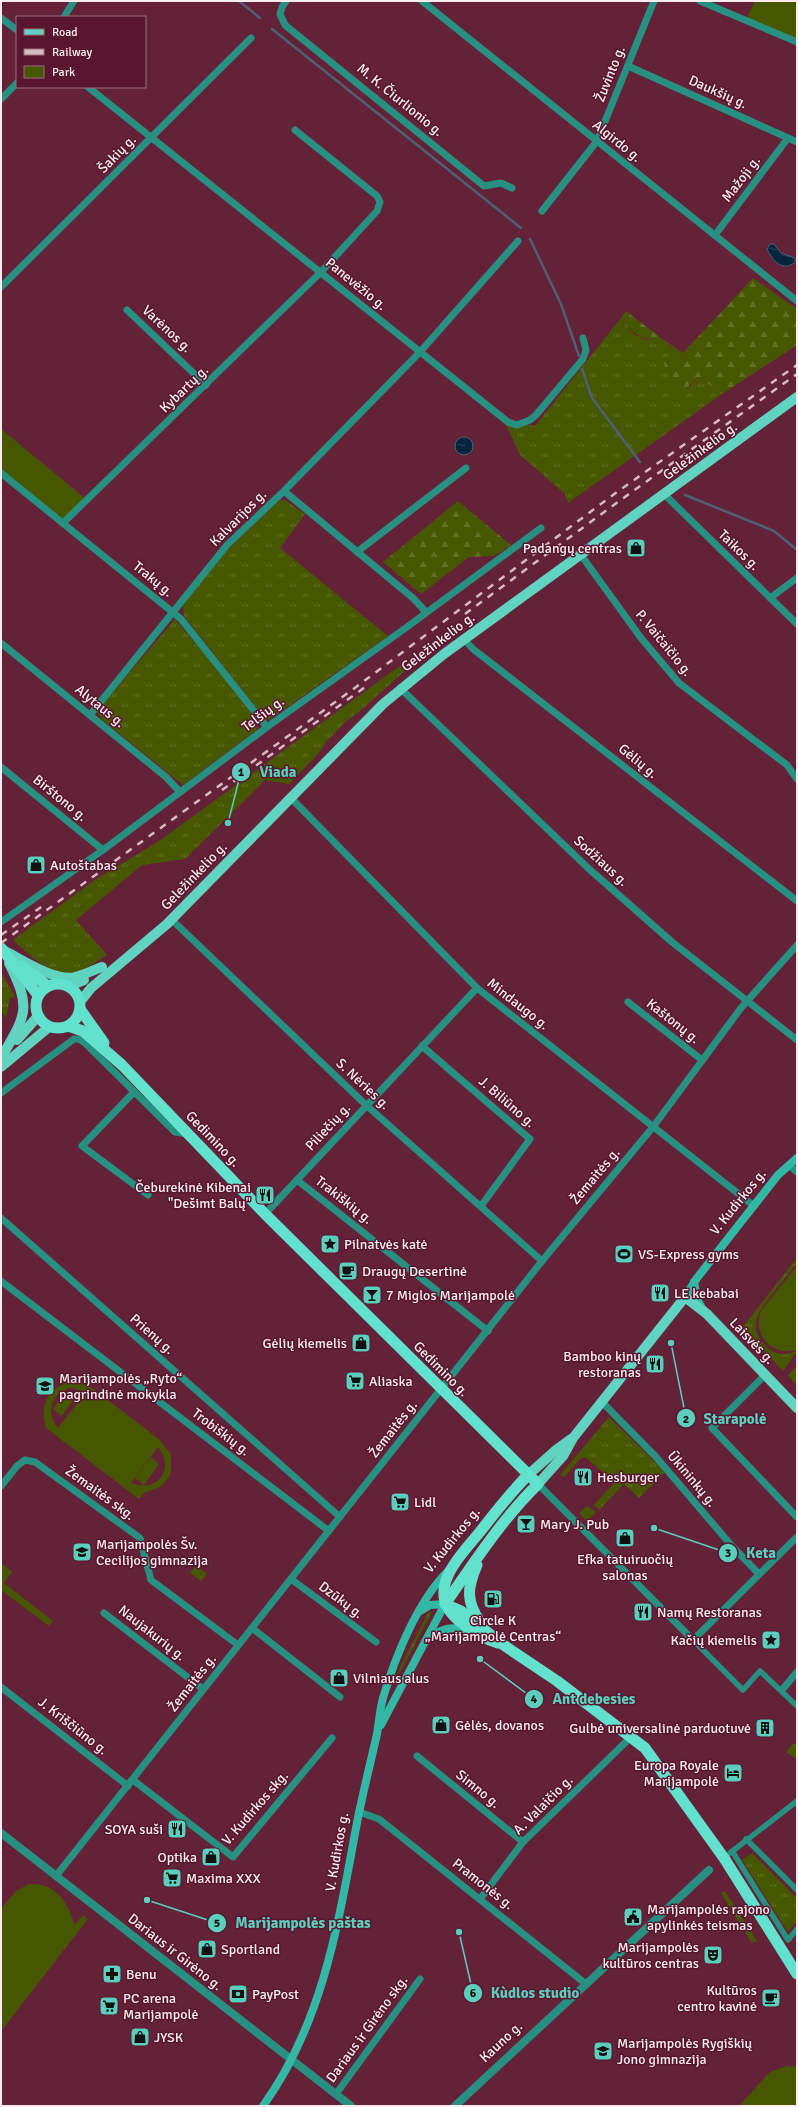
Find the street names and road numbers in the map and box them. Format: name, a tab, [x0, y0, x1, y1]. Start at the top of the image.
street label: Žuvinto g.	[591, 43, 629, 105]
street label: M. K. Čiurlionio g.	[353, 60, 447, 140]
street label: Daukšių g.	[686, 72, 750, 112]
street label: Algirdo g.	[589, 116, 645, 166]
street label: Šakių g.	[94, 131, 140, 177]
street label: Mažoji g.	[718, 152, 764, 206]
street label: Panevėžio g.	[322, 254, 390, 314]
street label: Varėnos g.	[139, 302, 195, 356]
street label: Kybartų g.	[156, 362, 212, 416]
street label: Geležinkelio g.	[660, 418, 740, 484]
street label: Kalvarijos g.	[206, 486, 270, 550]
street label: Taikos g.	[715, 526, 763, 574]
street label: Trakų g.	[129, 558, 177, 600]
street label: P. Vaičaičio g.	[632, 606, 696, 680]
street label: Geležinkelio g.	[398, 609, 478, 675]
street label: Alytaus g.	[72, 681, 128, 731]
street label: Telšių g.	[238, 693, 288, 735]
street label: Gėlių g.	[615, 740, 661, 782]
street label: Birštono g.	[30, 771, 90, 825]
street label: Sodžiaus g.	[570, 832, 632, 890]
street label: Geležinkelio g.	[157, 839, 231, 913]
street label: Mindaugo g.	[484, 975, 552, 1033]
street label: Kaštonų g.	[643, 995, 703, 1047]
street label: S. Nėries g.	[333, 1055, 393, 1113]
street label: J. Biliūno g.	[475, 1073, 539, 1131]
street label: Piliečių g.	[302, 1100, 354, 1154]
street label: Gedimino g.	[182, 1107, 244, 1171]
street label: Žemaitės g.	[566, 1144, 624, 1208]
street label: V. Kudirkos g.	[706, 1166, 770, 1238]
street label: Trakiškių g.	[312, 1172, 376, 1228]
street label: Prienų g.	[126, 1310, 178, 1358]
street label: Laisvės g.	[726, 1314, 778, 1368]
street label: Gedimino g.	[410, 1338, 472, 1400]
street label: Žemaitės g.	[365, 1397, 421, 1461]
street label: Trobiškių g.	[189, 1405, 253, 1459]
street label: Ūkininkų g.	[664, 1448, 720, 1510]
street label: Žemaitės skg.	[62, 1462, 138, 1524]
street label: V. Kudirkos g.	[420, 1504, 484, 1576]
street label: Dzūkų g.	[315, 1578, 367, 1622]
street label: Naujakurių g.	[115, 1601, 189, 1665]
street label: Žemaitės g.	[164, 1651, 220, 1715]
street label: J. Kriščiūno g.	[35, 1694, 111, 1758]
street label: Simno g.	[453, 1766, 503, 1812]
street label: V. Kudirkos skg.	[218, 1767, 292, 1849]
street label: A. Valaičio g.	[510, 1772, 576, 1838]
street label: V. Kudirkos g.	[322, 1811, 352, 1893]
street label: Pramonės g.	[449, 1855, 517, 1913]
street label: Dariaus ir Girėno g.	[124, 1910, 226, 1994]
street label: Dariaus ir Girėno skg.	[323, 1972, 411, 2086]
street label: Kauno g.	[476, 2018, 526, 2066]

